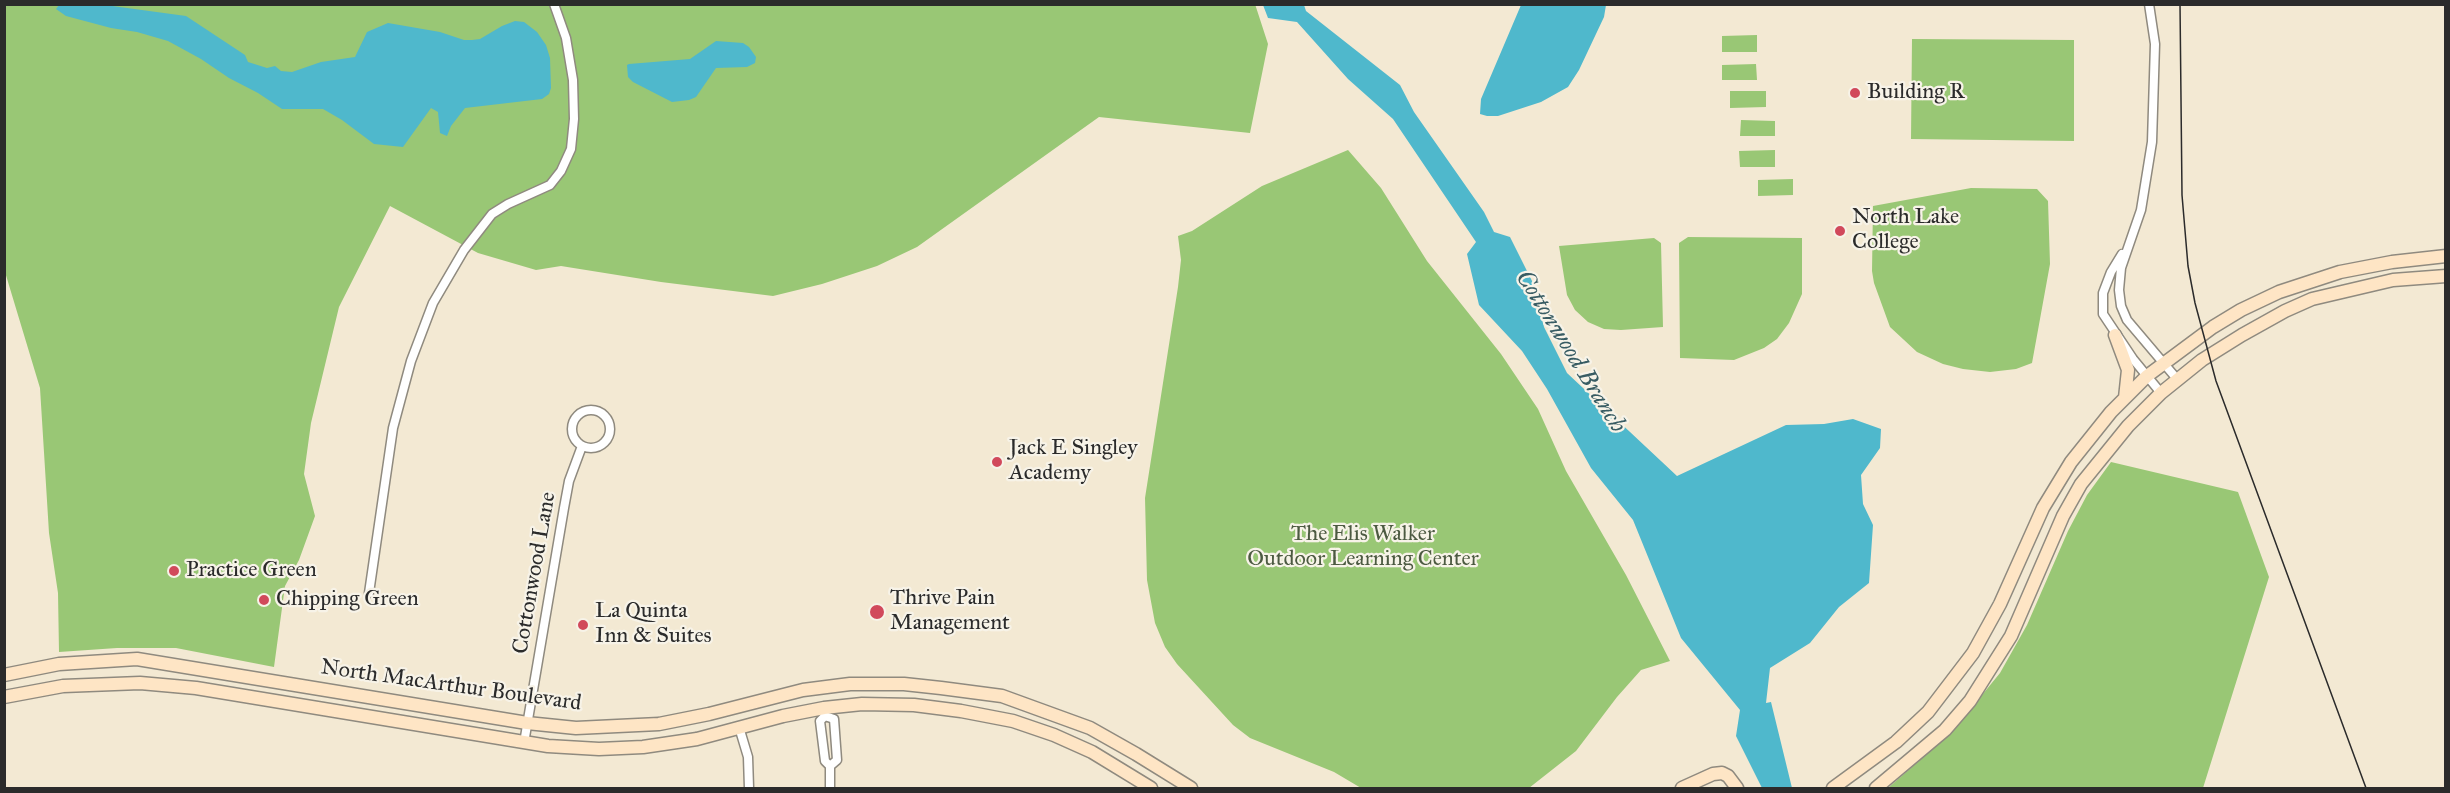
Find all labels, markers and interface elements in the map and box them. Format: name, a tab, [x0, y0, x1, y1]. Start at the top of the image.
place label: Building R	[1867, 80, 1965, 106]
marker: Building R	[1848, 86, 1862, 100]
place label: North Lake College	[1852, 205, 1959, 256]
marker: North Lake College	[1833, 224, 1847, 238]
water label: Cottonwood Branch	[1509, 266, 1631, 438]
place label: Jack E Singley Academy	[1009, 436, 1137, 488]
marker: Jack E Singley Academy	[990, 455, 1004, 469]
street label: Cottonwood Lane	[508, 490, 562, 656]
park label: The Elis Walker Outdoor Learning Center	[1247, 522, 1479, 574]
place label: Practice Green	[186, 558, 317, 584]
marker: Practice Green	[167, 564, 181, 578]
place label: Thrive Pain Management	[890, 586, 1010, 638]
place label: Chipping Green	[276, 587, 419, 613]
marker: Chipping Green	[257, 593, 271, 607]
place label: La Quinta Inn & Suites	[595, 599, 712, 650]
marker: Thrive Pain Management	[868, 603, 886, 621]
marker: La Quinta Inn & Suites	[576, 618, 590, 632]
street label: North MacArthur Boulevard	[319, 655, 583, 717]

